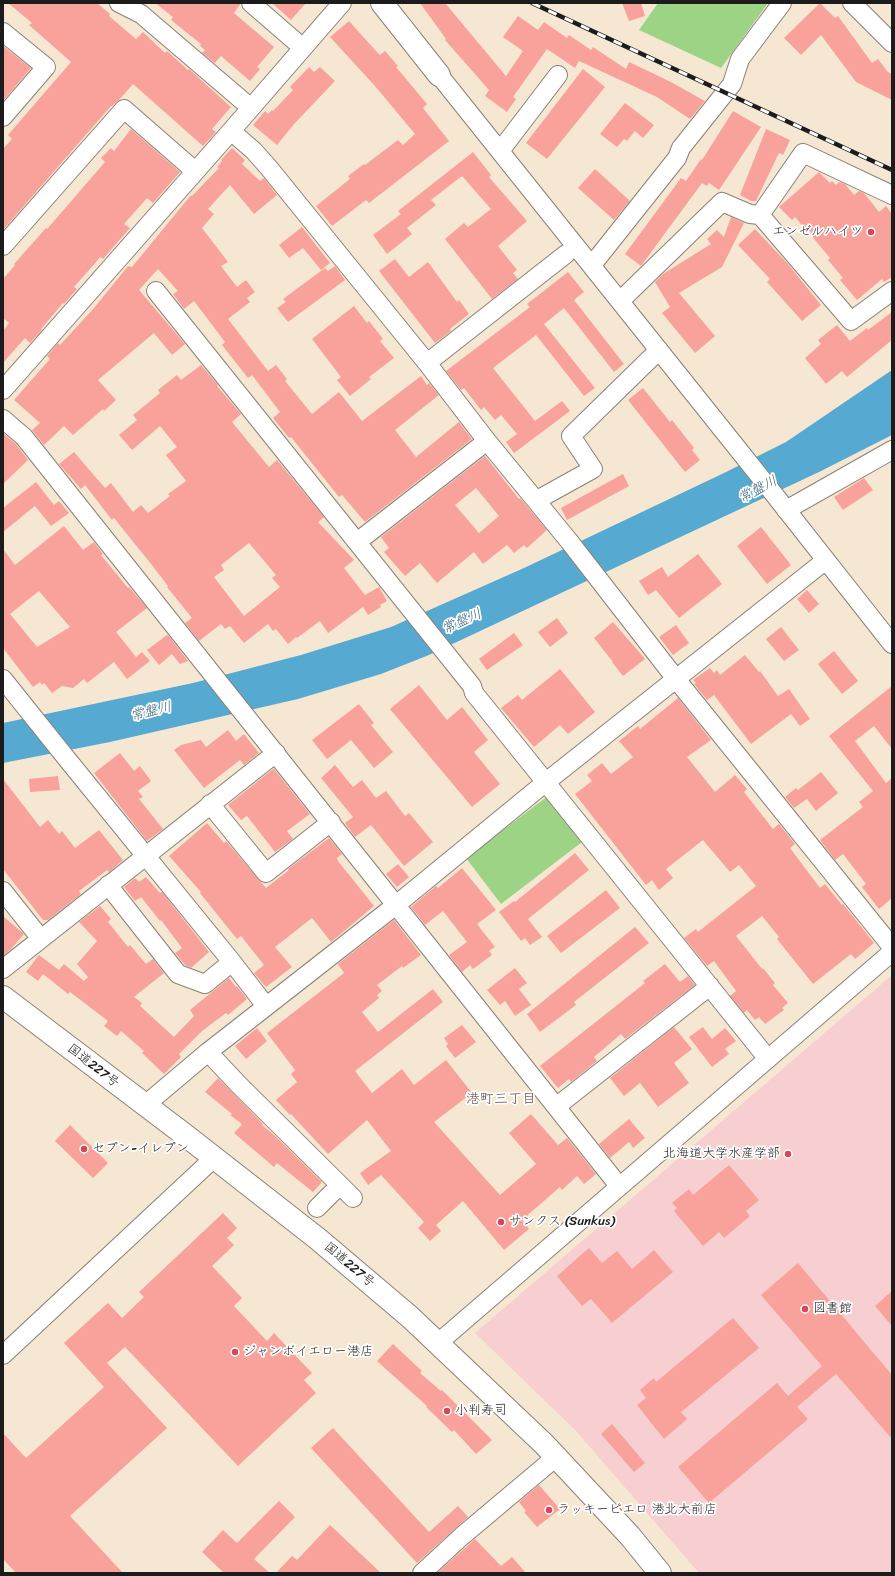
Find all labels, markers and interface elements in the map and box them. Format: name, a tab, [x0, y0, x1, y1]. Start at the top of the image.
place label: エンゼルハイツ	[772, 224, 863, 240]
marker: エンゼルハイツ	[866, 227, 876, 237]
water label: 常盤川	[736, 473, 780, 507]
water label: 常盤川	[439, 606, 485, 638]
water label: 常盤川	[129, 699, 173, 725]
street label: 国道227号	[64, 1041, 122, 1091]
district label: 港町三丁目	[466, 1091, 536, 1107]
place label: セブン-イレブン	[92, 1141, 189, 1157]
marker: セブン-イレブン	[79, 1144, 89, 1154]
place label: 北海道大学水産学部	[663, 1146, 780, 1162]
marker: 北海道大学水産学部	[783, 1149, 793, 1159]
place label: サンクス (Sunkus)	[509, 1214, 615, 1230]
marker: サンクス (Sunkus)	[496, 1217, 506, 1227]
street label: 国道227号	[320, 1239, 378, 1291]
place label: 図書館	[813, 1301, 852, 1317]
marker: 図書館	[800, 1304, 810, 1314]
place label: ジャンボイエロー港店	[243, 1344, 373, 1360]
marker: ジャンボイエロー港店	[230, 1347, 240, 1357]
place label: 小判寿司	[455, 1403, 507, 1419]
marker: 小判寿司	[442, 1406, 452, 1416]
place label: ラッキーピエロ 港北大前店	[557, 1502, 716, 1518]
marker: ラッキーピエロ 港北大前店	[544, 1505, 554, 1515]

